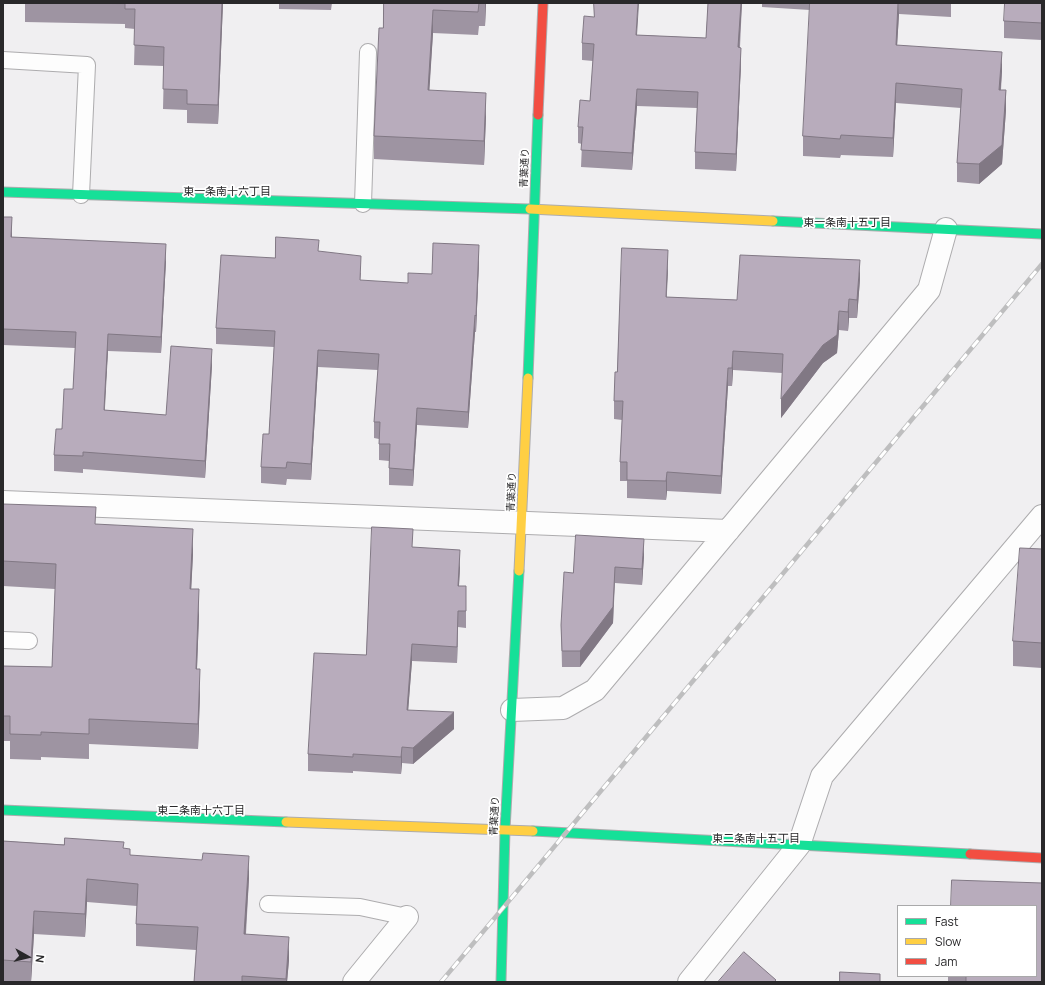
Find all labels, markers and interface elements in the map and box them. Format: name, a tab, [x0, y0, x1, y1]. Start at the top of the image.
street label: 青葉通り	[518, 148, 532, 188]
district label: 東一条南十六丁目	[183, 185, 271, 199]
district label: 東一条南十五丁目	[803, 216, 891, 230]
street label: 青葉通り	[505, 472, 519, 512]
street label: 青葉通り	[488, 796, 502, 836]
district label: 東二条南十六丁目	[157, 804, 245, 818]
district label: 東二条南十五丁目	[712, 832, 800, 846]
legend	[897, 905, 1037, 977]
text: Fast	[935, 913, 959, 930]
text: Slow	[935, 933, 961, 950]
north arrow	[8, 937, 48, 977]
text: Jam	[935, 953, 957, 970]
text: N	[32, 954, 48, 964]

